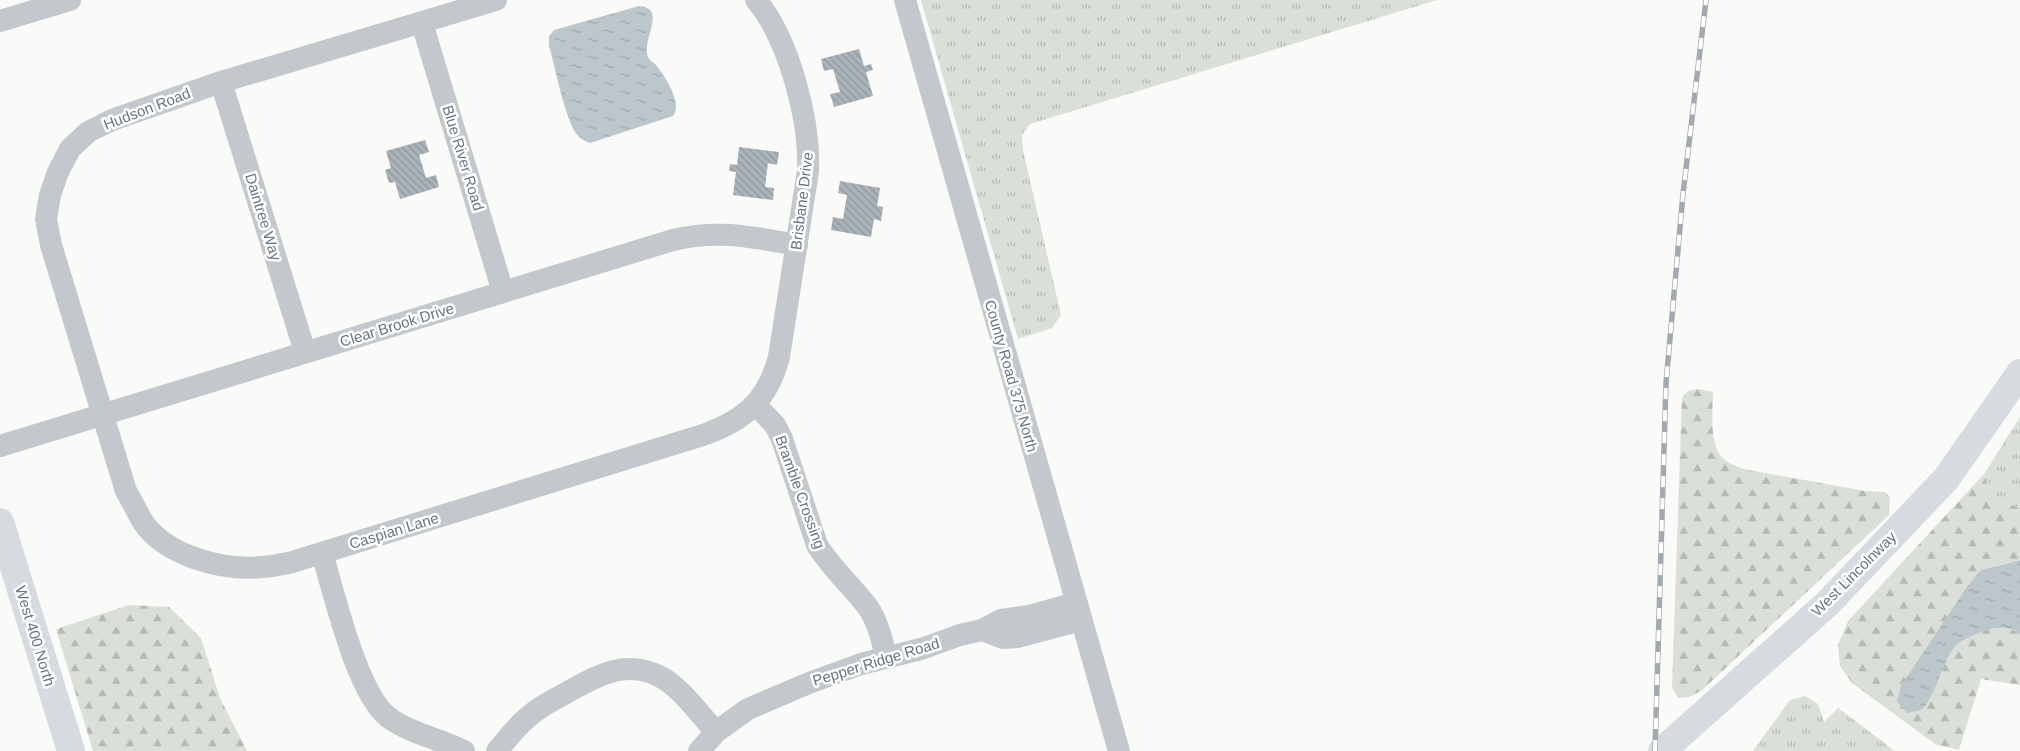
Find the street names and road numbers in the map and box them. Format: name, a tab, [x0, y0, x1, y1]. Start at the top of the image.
street label: Hudson Road	[101, 84, 193, 133]
street label: Blue River Road	[439, 103, 488, 213]
street label: Brisbane Drive	[787, 151, 816, 251]
street label: Daintree Way	[242, 171, 285, 263]
street label: County Road 375 North	[982, 298, 1041, 454]
street label: Clear Brook Drive	[338, 299, 456, 350]
street label: Bramble Crossing	[772, 433, 829, 551]
street label: Caspian Lane	[347, 509, 441, 552]
street label: West Lincolnway	[1808, 528, 1900, 619]
street label: West 400 North	[12, 584, 59, 688]
street label: Pepper Ridge Road	[810, 634, 941, 689]

